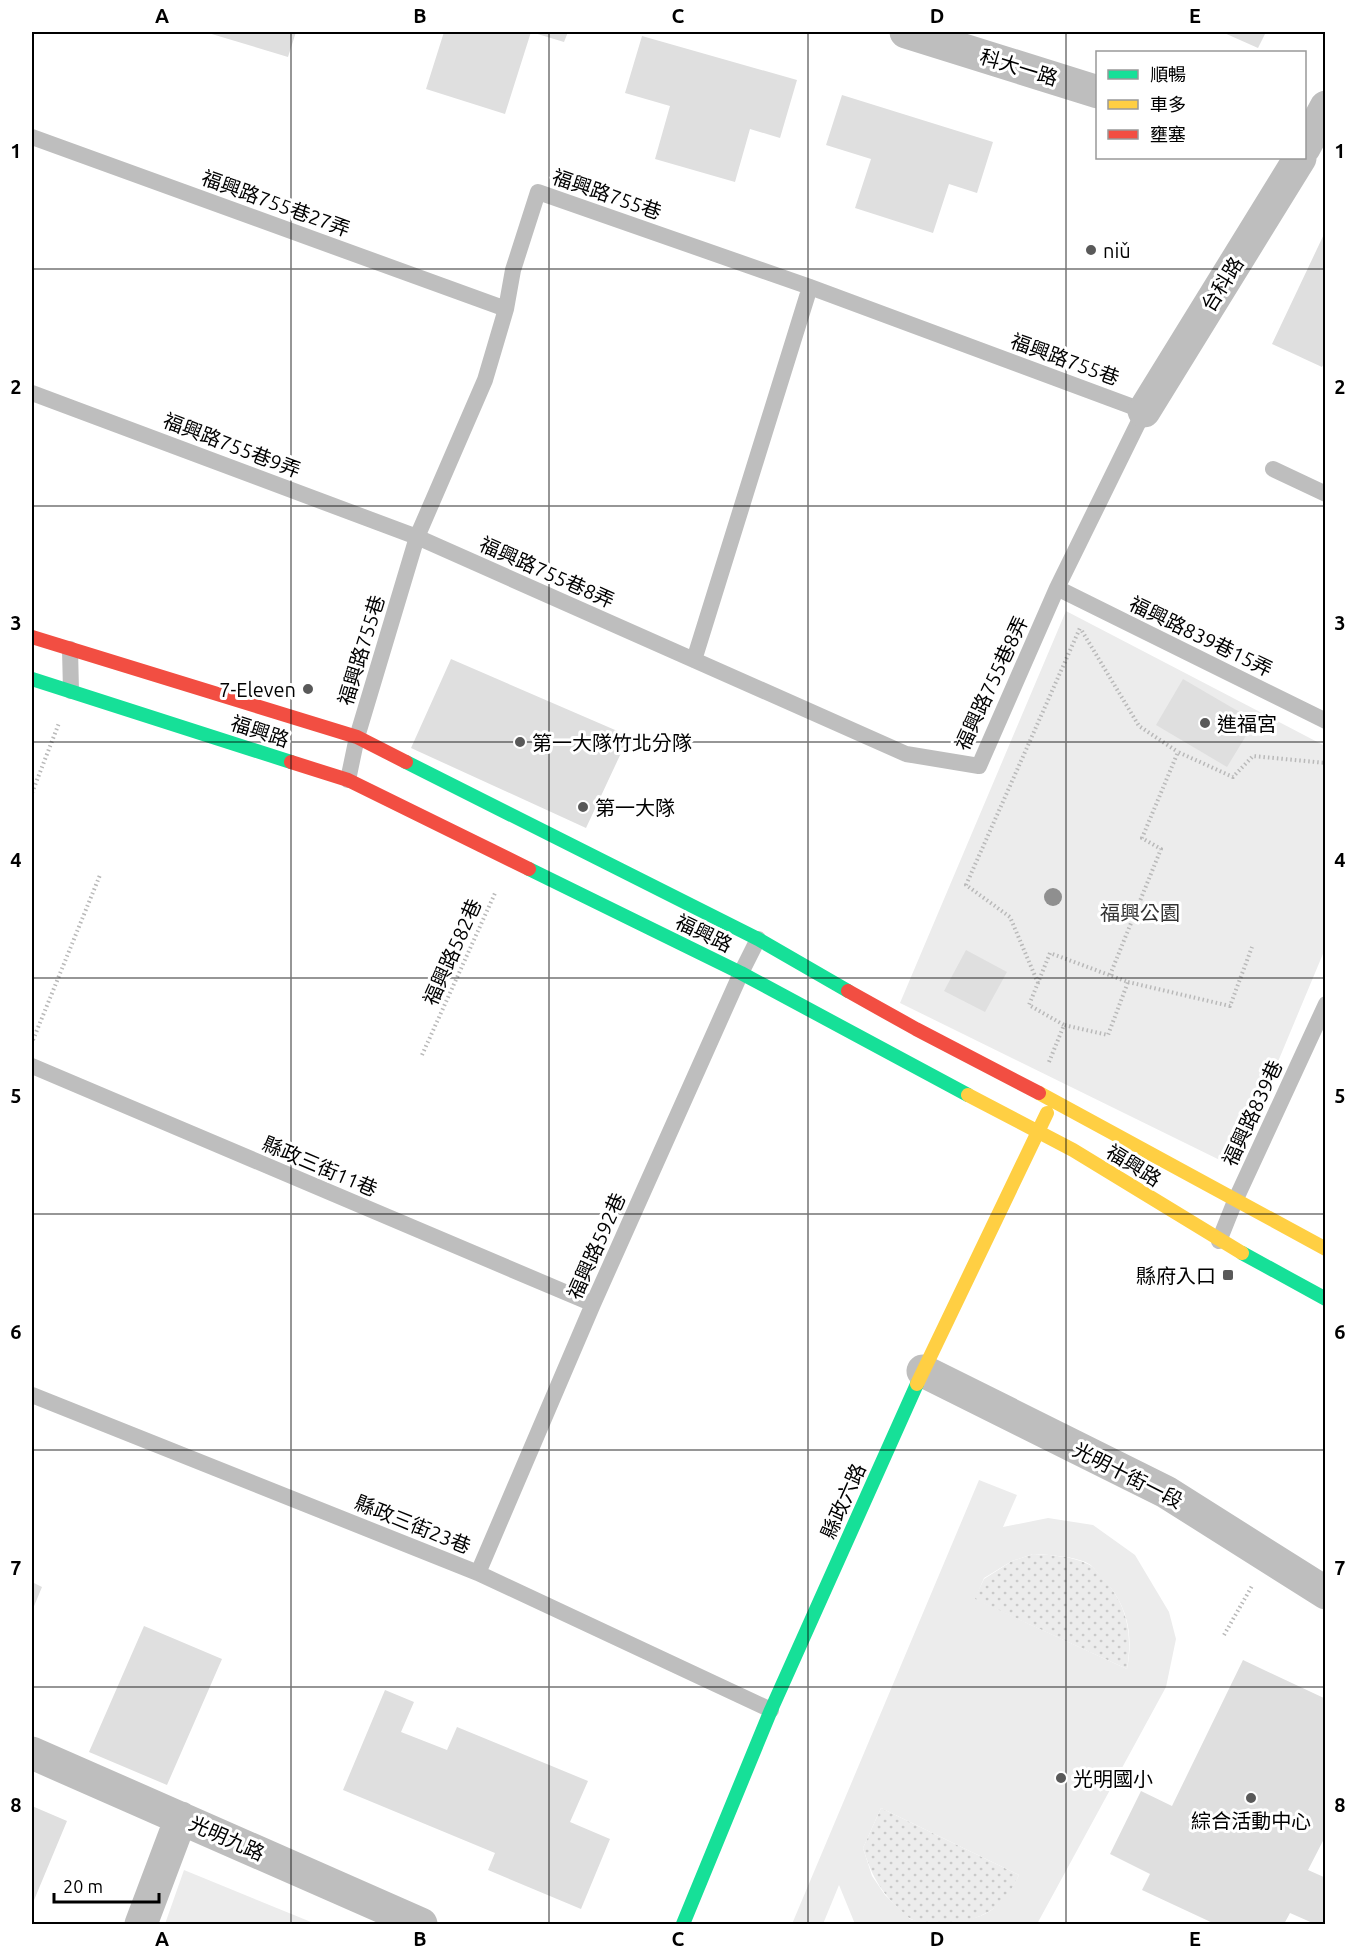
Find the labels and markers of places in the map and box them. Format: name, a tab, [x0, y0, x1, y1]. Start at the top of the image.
place label: niǔ	[1103, 239, 1131, 262]
marker: niǔ	[1084, 243, 1098, 257]
place label: 7-Eleven	[219, 678, 296, 701]
marker: 7-Eleven	[301, 682, 315, 696]
place label: 進福宮	[1217, 712, 1277, 735]
marker: 進福宮	[1198, 716, 1212, 730]
place label: 第一大隊竹北分隊	[532, 731, 692, 754]
marker: 第一大隊竹北分隊	[513, 735, 527, 749]
place label: 第一大隊	[595, 796, 675, 819]
marker: 第一大隊	[576, 800, 590, 814]
place label: 縣府入口	[1136, 1264, 1216, 1287]
marker: 縣府入口	[1221, 1268, 1235, 1282]
place label: 光明國小	[1073, 1767, 1153, 1790]
marker: 光明國小	[1054, 1771, 1068, 1785]
marker: 綜合活動中心	[1244, 1791, 1258, 1805]
place label: 綜合活動中心	[1191, 1809, 1311, 1832]

